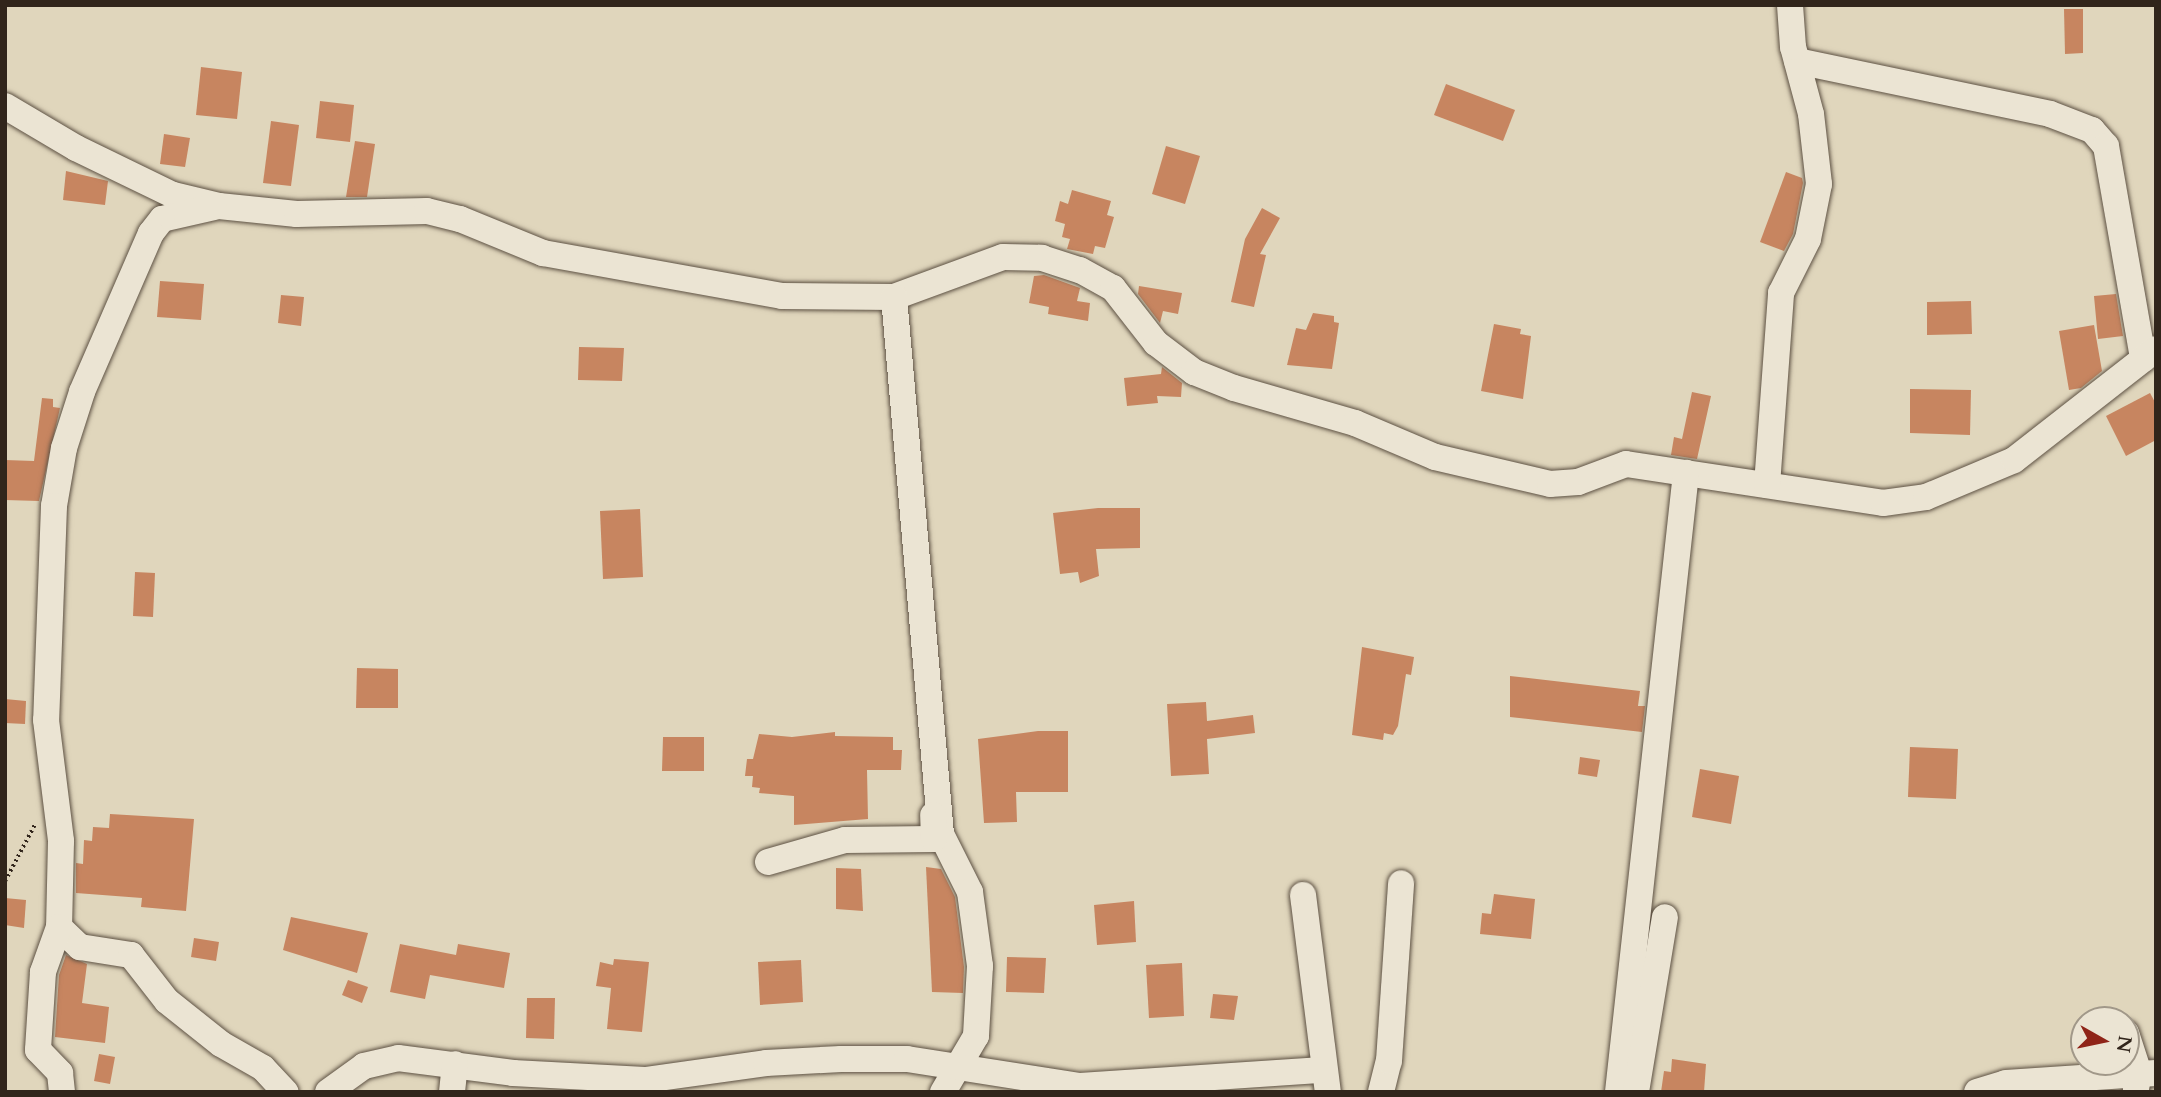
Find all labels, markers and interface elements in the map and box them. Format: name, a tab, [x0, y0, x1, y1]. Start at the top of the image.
north arrow	[2070, 1006, 2140, 1076]
text: N	[2110, 1034, 2138, 1054]

